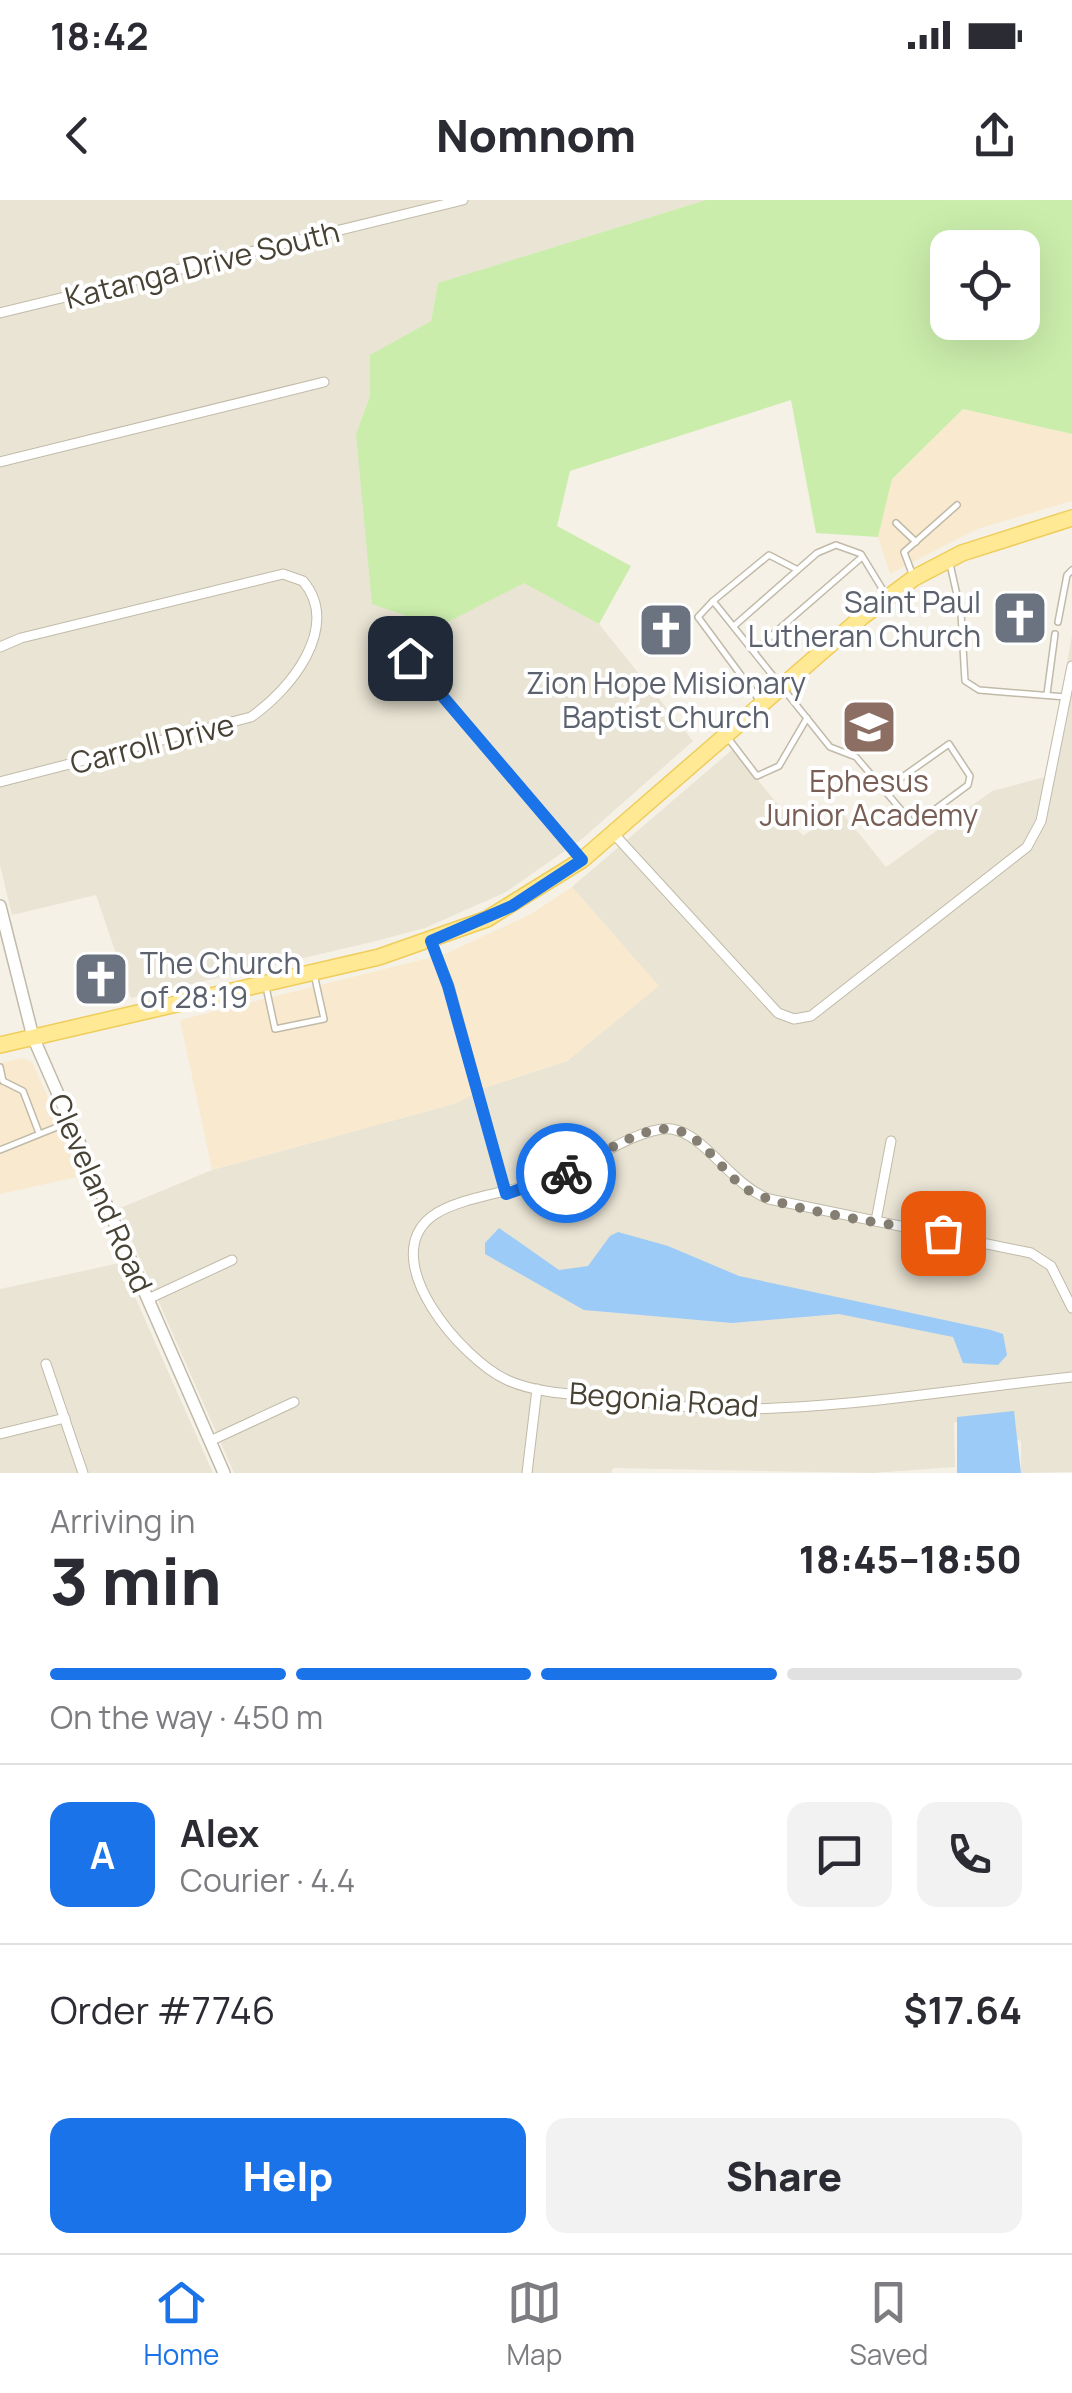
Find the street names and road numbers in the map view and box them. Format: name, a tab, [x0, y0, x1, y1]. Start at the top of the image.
street label: Katanga Drive South	[61, 210, 343, 318]
street label: Carroll Drive	[66, 703, 238, 783]
street label: Cleveland Road	[39, 1087, 163, 1299]
street label: Begonia Road	[568, 1372, 760, 1426]

